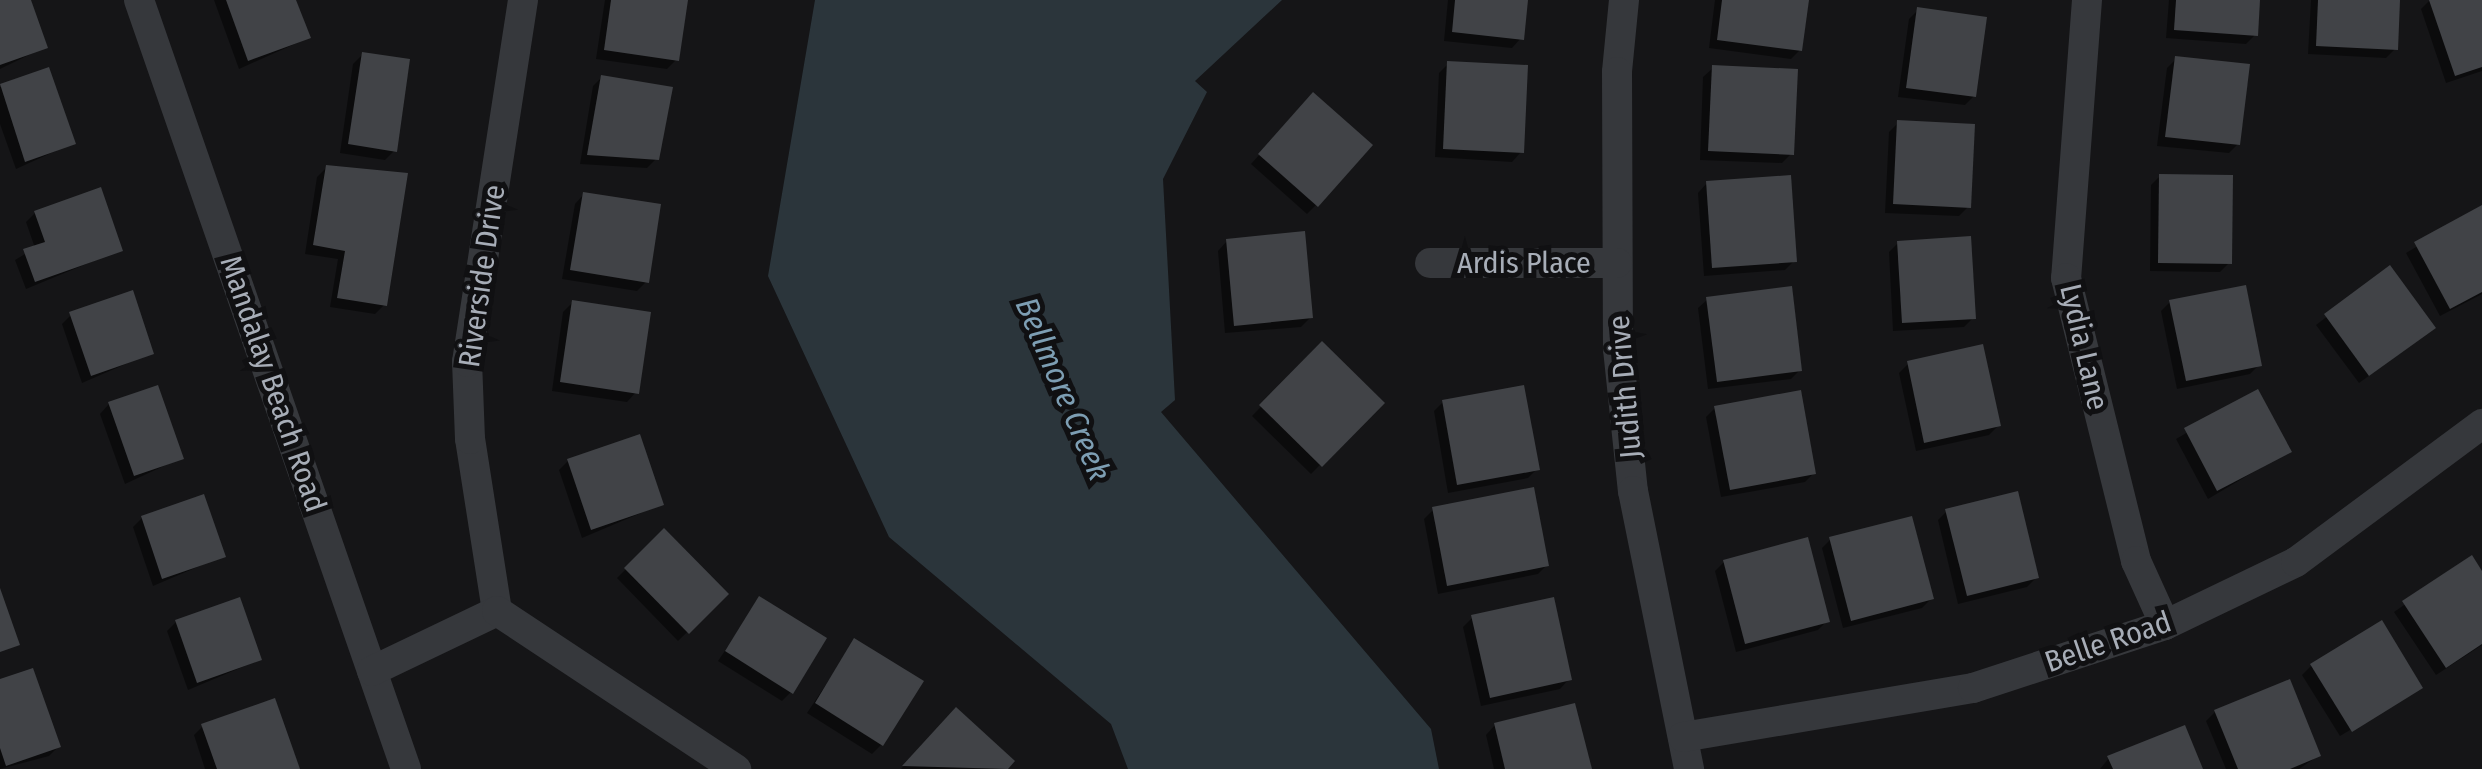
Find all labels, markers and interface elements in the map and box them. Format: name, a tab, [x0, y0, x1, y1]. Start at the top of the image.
street label: Riverside Drive	[451, 182, 513, 370]
street label: Ardis Place	[1457, 245, 1591, 281]
street label: Mandalay Beach Road	[212, 251, 334, 517]
street label: Lydia Lane	[2052, 280, 2116, 414]
water label: Bellmore Creek	[1007, 292, 1119, 486]
street label: Judith Drive	[1601, 314, 1649, 460]
street label: Belle Road	[2040, 604, 2176, 680]

